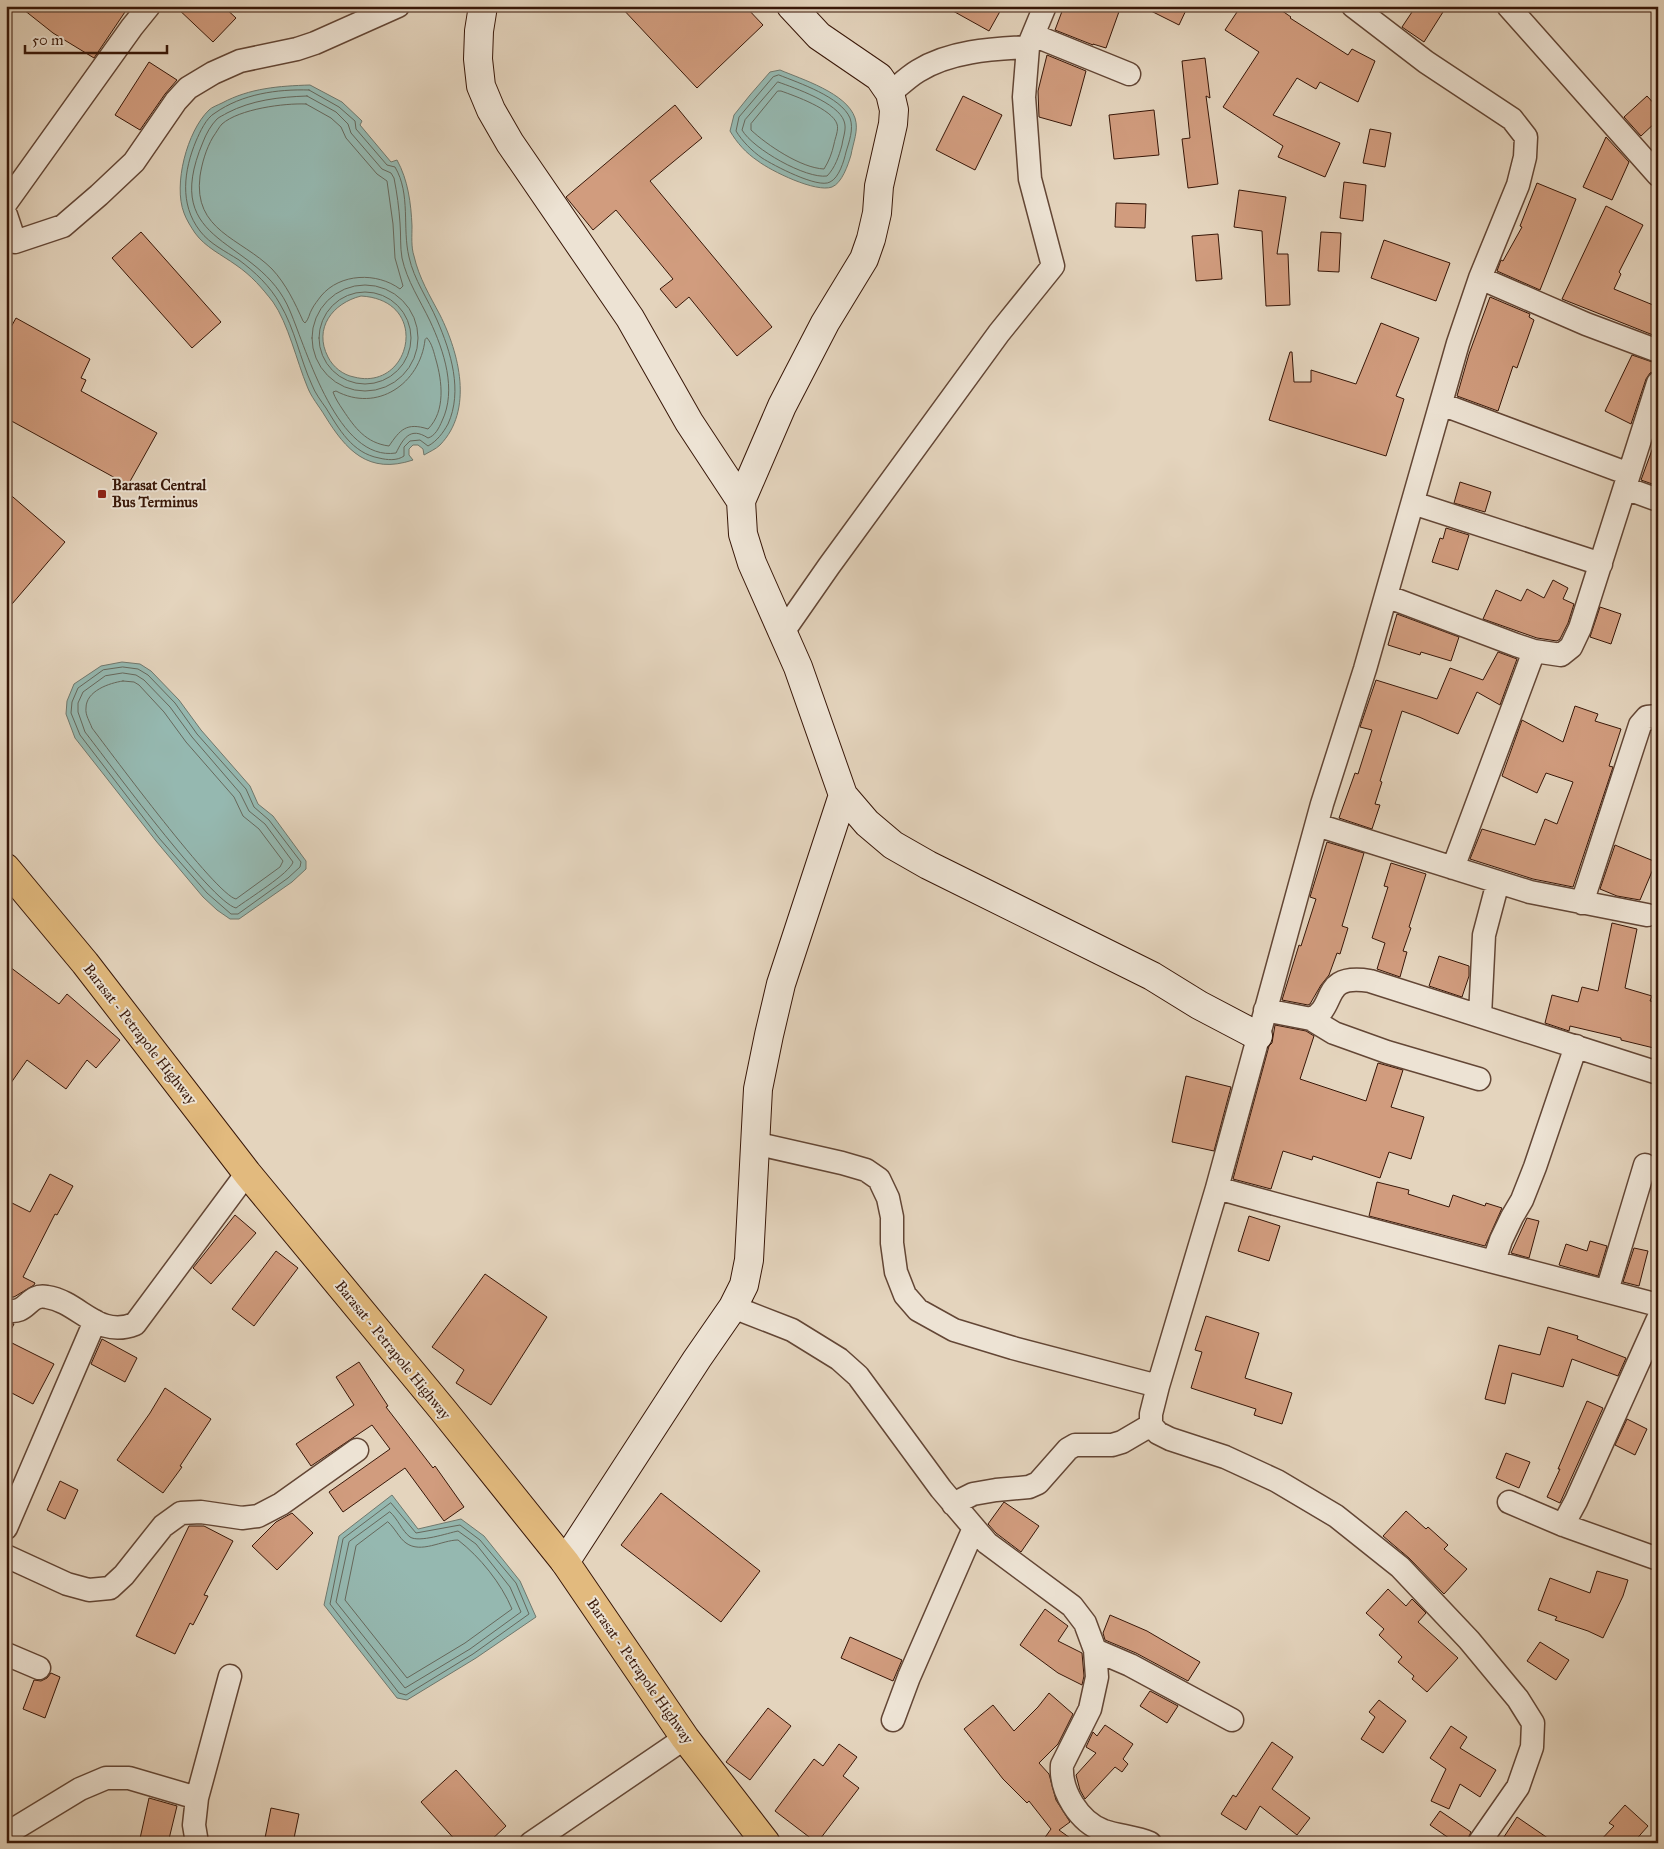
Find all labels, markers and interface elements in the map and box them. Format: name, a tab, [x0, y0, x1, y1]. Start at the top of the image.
scale bar	[25, 22, 168, 54]
text: 50 m	[32, 31, 64, 49]
place label: Barasat Central Bus Terminus	[112, 476, 207, 511]
marker: Barasat Central Bus Terminus	[96, 488, 108, 500]
street label: Barasat - Petrapole Highway	[79, 960, 201, 1109]
street label: Barasat - Petrapole Highway	[331, 1277, 455, 1424]
street label: Barasat - Petrapole Highway	[583, 1595, 698, 1748]

